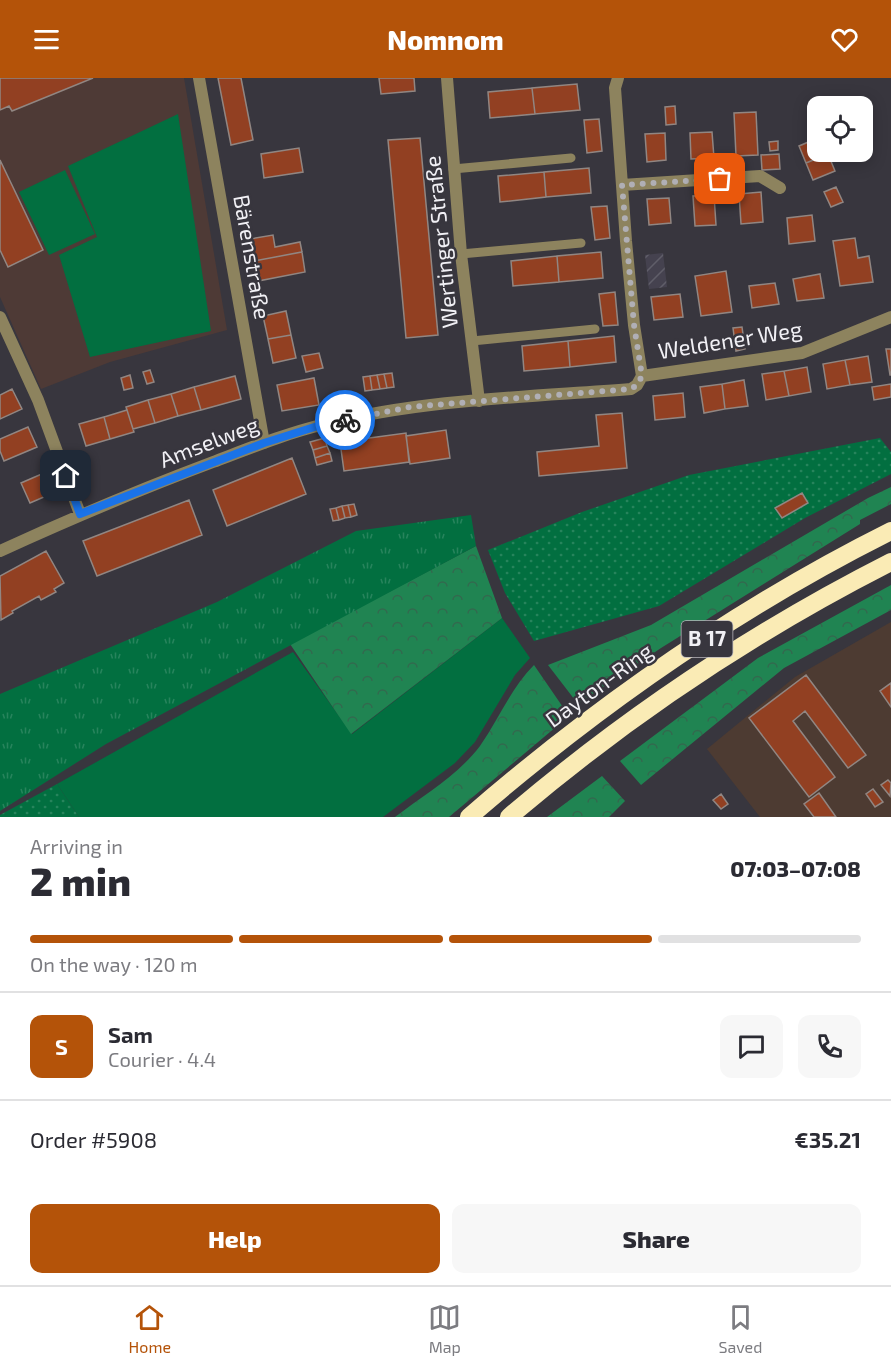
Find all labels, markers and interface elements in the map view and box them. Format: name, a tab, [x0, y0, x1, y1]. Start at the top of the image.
icon: menu	[30, 23, 63, 56]
text: Nomnom	[387, 23, 504, 55]
icon: heart	[828, 23, 861, 56]
map controls	[807, 96, 873, 162]
button: locate	[807, 96, 873, 162]
pin	[694, 153, 745, 204]
street label: Wertinger Straße	[418, 155, 462, 330]
icon: bag	[703, 162, 736, 195]
street label: Bärenstraße	[229, 193, 277, 321]
street label: Weldener Weg	[656, 315, 804, 363]
courier	[315, 390, 375, 450]
icon: bike	[329, 404, 362, 437]
street label: Amselweg	[155, 410, 262, 472]
pin	[40, 450, 91, 501]
icon: home	[49, 459, 82, 492]
road number: B 17	[682, 621, 732, 657]
street label: Dayton-Ring	[540, 637, 657, 732]
text: Arriving in	[30, 834, 123, 858]
text: 07:03–07:08	[730, 855, 861, 881]
text: 2 min	[30, 857, 131, 904]
text: On the way · 120 m	[30, 952, 198, 976]
button: chat	[720, 1015, 783, 1078]
button: phone	[798, 1015, 861, 1078]
text: Sam	[108, 1021, 153, 1047]
text: S	[55, 1033, 68, 1059]
text: Courier · 4.4	[108, 1047, 216, 1071]
text: Order #5908	[30, 1126, 157, 1152]
text: €35.21	[795, 1126, 861, 1152]
button: Help	[30, 1204, 440, 1273]
button: Share	[452, 1204, 861, 1273]
tab: Home	[129, 1301, 171, 1356]
tab: Map	[428, 1301, 461, 1356]
tab: Saved	[718, 1301, 762, 1356]

